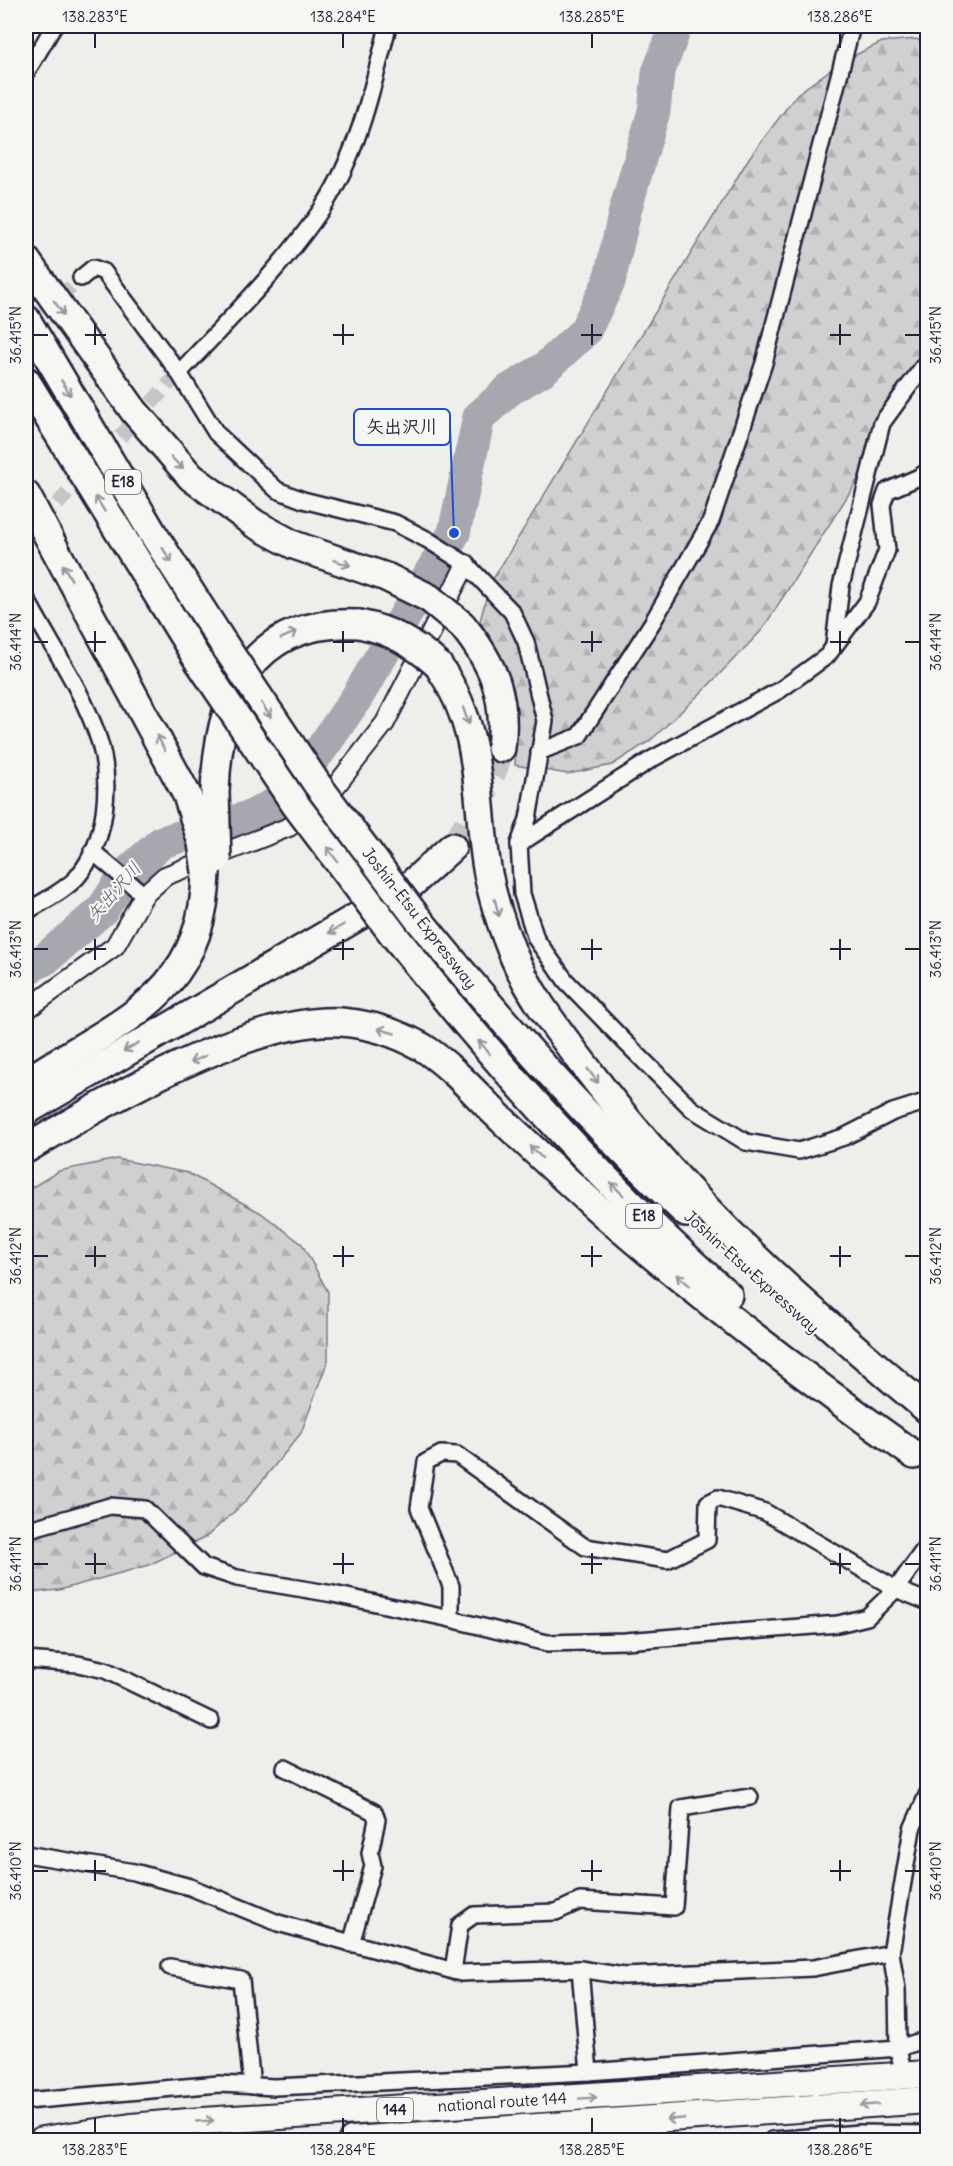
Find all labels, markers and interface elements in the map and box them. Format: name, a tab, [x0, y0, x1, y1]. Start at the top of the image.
text: 138.283°E	[62, 7, 128, 26]
text: 138.284°E	[310, 7, 376, 26]
text: 138.285°E	[559, 7, 625, 26]
text: 138.286°E	[807, 7, 873, 26]
one-way arrow	[53, 299, 65, 315]
text: 36.415°N	[6, 306, 25, 364]
text: 36.415°N	[926, 306, 945, 364]
one-way arrow	[61, 379, 73, 396]
callout: 矢出沢川	[354, 409, 450, 445]
text: 矢出沢川	[366, 415, 438, 438]
one-way arrow	[170, 455, 185, 470]
road number: E18	[105, 470, 141, 494]
one-way arrow	[93, 496, 105, 513]
one-way arrow	[161, 546, 173, 563]
one-way arrow	[332, 558, 351, 569]
one-way arrow	[61, 564, 73, 581]
text: 36.414°N	[6, 613, 25, 671]
text: 36.414°N	[926, 613, 945, 671]
one-way arrow	[280, 629, 298, 641]
one-way arrow	[260, 701, 272, 718]
one-way arrow	[461, 706, 472, 725]
one-way arrow	[154, 734, 166, 752]
street label: Joshin-Etsu Expressway	[358, 843, 482, 993]
one-way arrow	[326, 847, 338, 863]
water label: 矢出沢川	[81, 857, 146, 926]
one-way arrow	[491, 898, 503, 917]
text: 36.413°N	[6, 920, 25, 978]
text: 36.413°N	[926, 920, 945, 978]
one-way arrow	[328, 924, 346, 935]
one-way arrow	[376, 1025, 395, 1036]
one-way arrow	[477, 1040, 491, 1055]
one-way arrow	[123, 1042, 140, 1054]
one-way arrow	[189, 1054, 207, 1065]
one-way arrow	[586, 1068, 599, 1084]
one-way arrow	[528, 1145, 543, 1159]
one-way arrow	[610, 1182, 624, 1197]
road number: E18	[626, 1204, 662, 1228]
street label: Joshin-Etsu Expressway	[680, 1206, 824, 1338]
text: 36.412°N	[6, 1227, 25, 1285]
text: 36.412°N	[926, 1227, 945, 1285]
one-way arrow	[675, 1274, 691, 1287]
text: 36.411°N	[6, 1536, 25, 1592]
text: 36.411°N	[926, 1536, 945, 1592]
text: 36.410°N	[6, 1841, 25, 1901]
text: 36.410°N	[926, 1841, 945, 1901]
street label: national route 144	[437, 2087, 567, 2116]
one-way arrow	[577, 2092, 597, 2103]
road number: 144	[377, 2098, 413, 2122]
one-way arrow	[860, 2100, 880, 2111]
one-way arrow	[665, 2113, 685, 2124]
one-way arrow	[194, 2116, 214, 2127]
text: 138.283°E	[62, 2140, 128, 2159]
text: 138.284°E	[310, 2140, 376, 2159]
text: 138.285°E	[559, 2140, 625, 2159]
text: 138.286°E	[807, 2140, 873, 2159]

